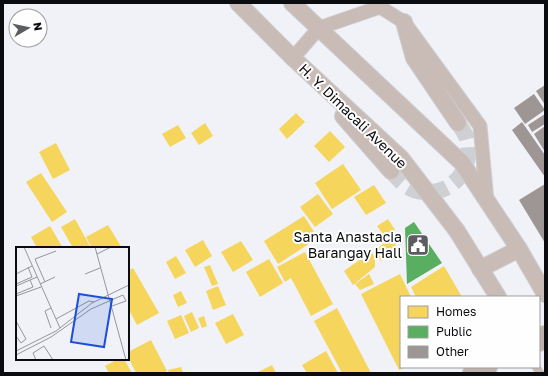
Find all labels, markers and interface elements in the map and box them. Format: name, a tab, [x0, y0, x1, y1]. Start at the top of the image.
north arrow	[8, 8, 48, 48]
text: N	[31, 21, 45, 32]
street label: H. Y. Dimacali Avenue	[296, 60, 411, 172]
place label: Santa Anastacia Barangay Hall	[294, 228, 402, 261]
public building icon: Santa Anastacia Barangay Hall	[405, 232, 431, 258]
inset map	[16, 247, 129, 360]
legend	[400, 296, 540, 368]
text: Homes	[436, 304, 476, 319]
text: Public	[436, 324, 473, 339]
text: Other	[436, 344, 469, 359]

